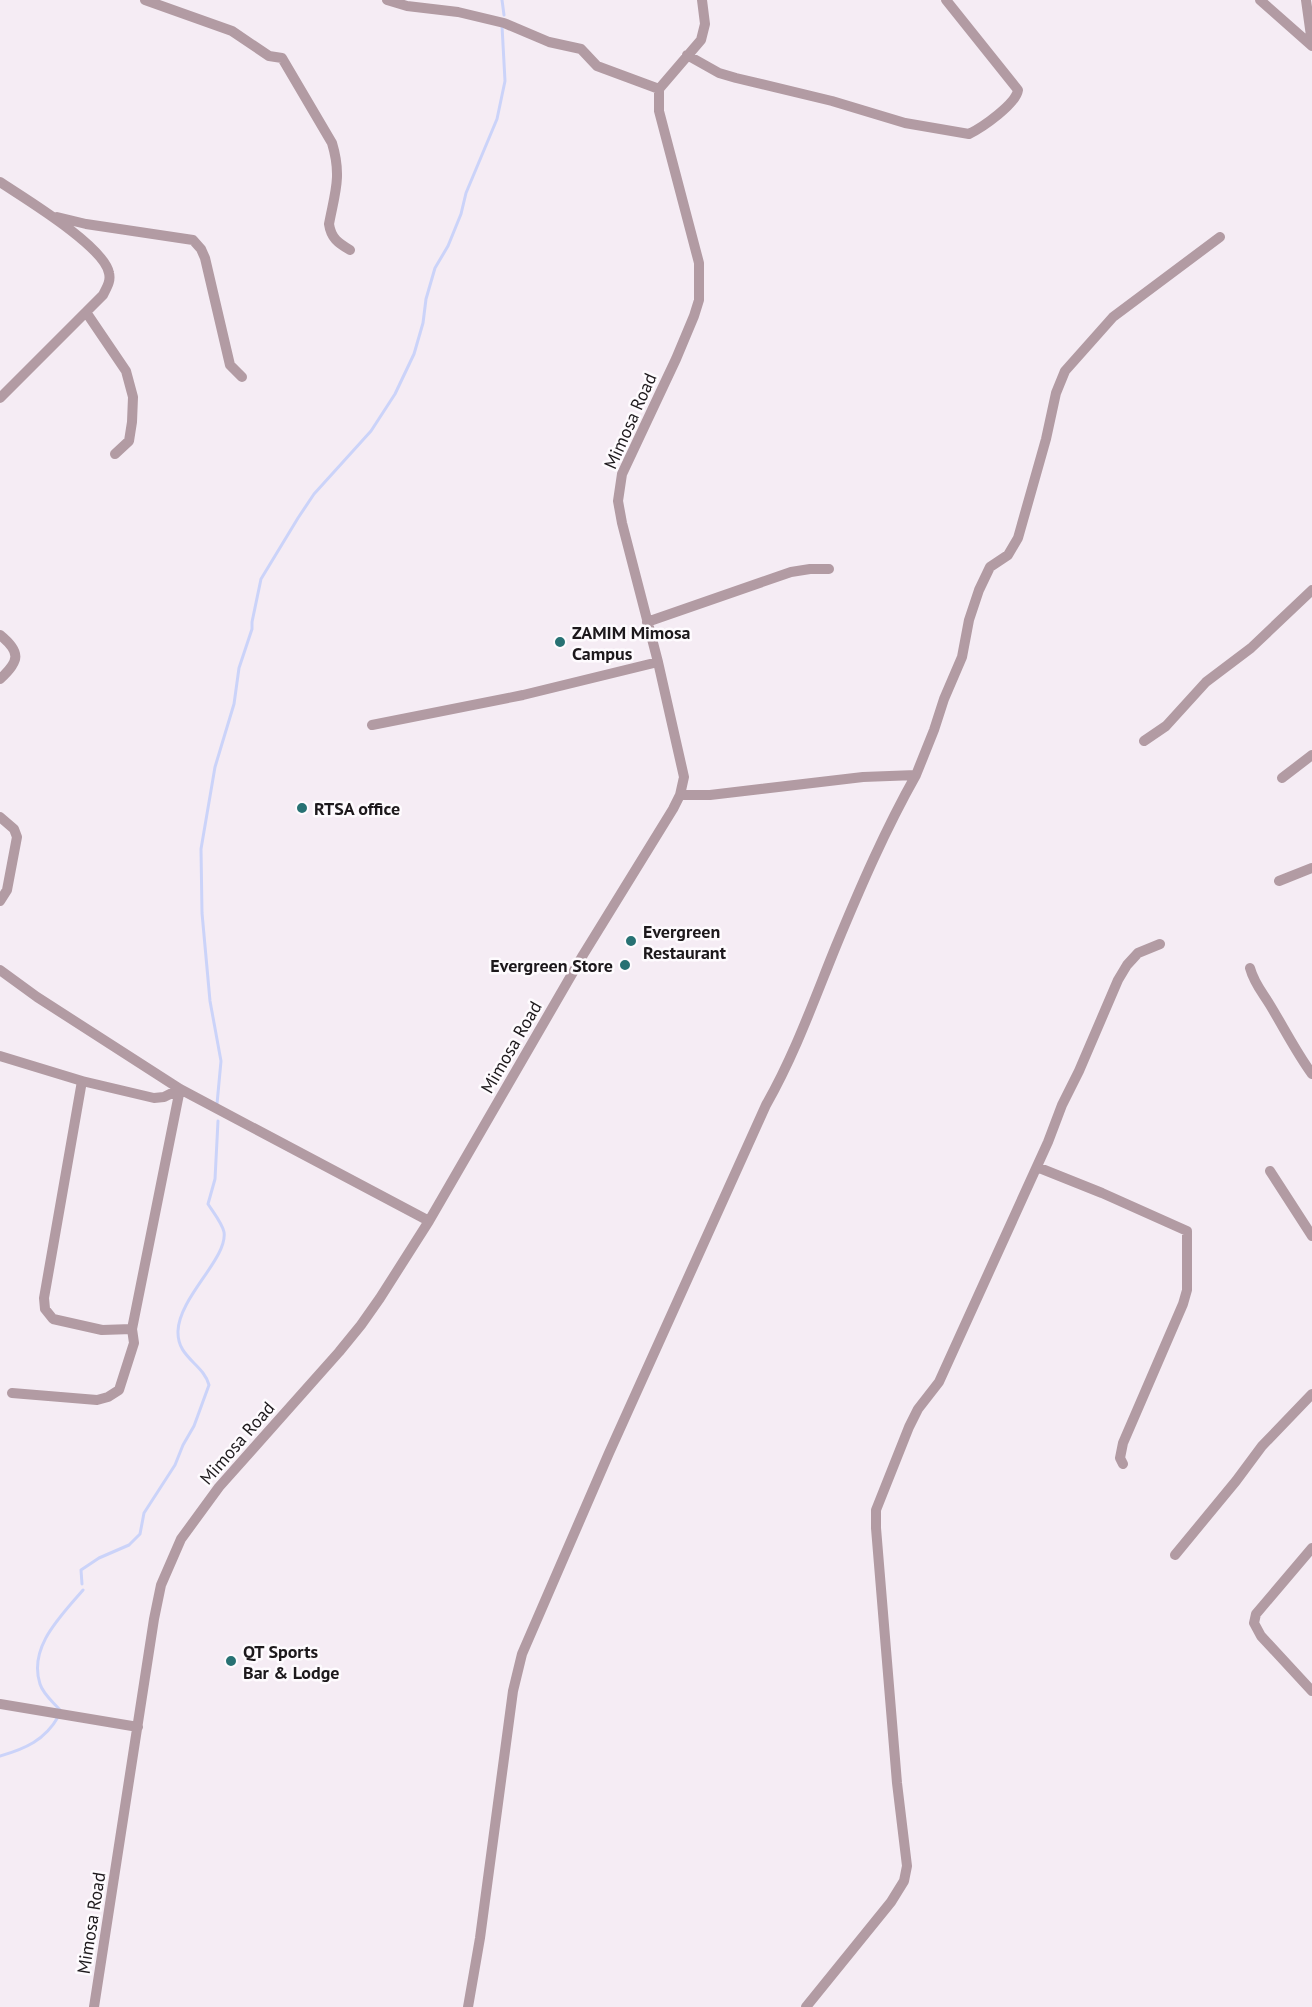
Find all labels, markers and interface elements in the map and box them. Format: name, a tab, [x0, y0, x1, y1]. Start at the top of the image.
street label: Mimosa Road	[599, 369, 661, 473]
place label: ZAMIM Mimosa Campus	[572, 621, 691, 665]
marker: ZAMIM Mimosa Campus	[553, 635, 567, 649]
place label: RTSA office	[314, 797, 400, 820]
marker: RTSA office	[295, 801, 309, 815]
place label: Evergreen Restaurant	[643, 920, 727, 964]
marker: Evergreen Restaurant	[624, 934, 638, 948]
place label: Evergreen Store	[490, 954, 613, 977]
marker: Evergreen Store	[618, 958, 632, 972]
street label: Mimosa Road	[475, 997, 547, 1097]
street label: Mimosa Road	[195, 1397, 279, 1489]
place label: QT Sports Bar & Lodge	[243, 1640, 339, 1684]
marker: QT Sports Bar & Lodge	[224, 1654, 238, 1668]
street label: Mimosa Road	[72, 1870, 110, 1976]

